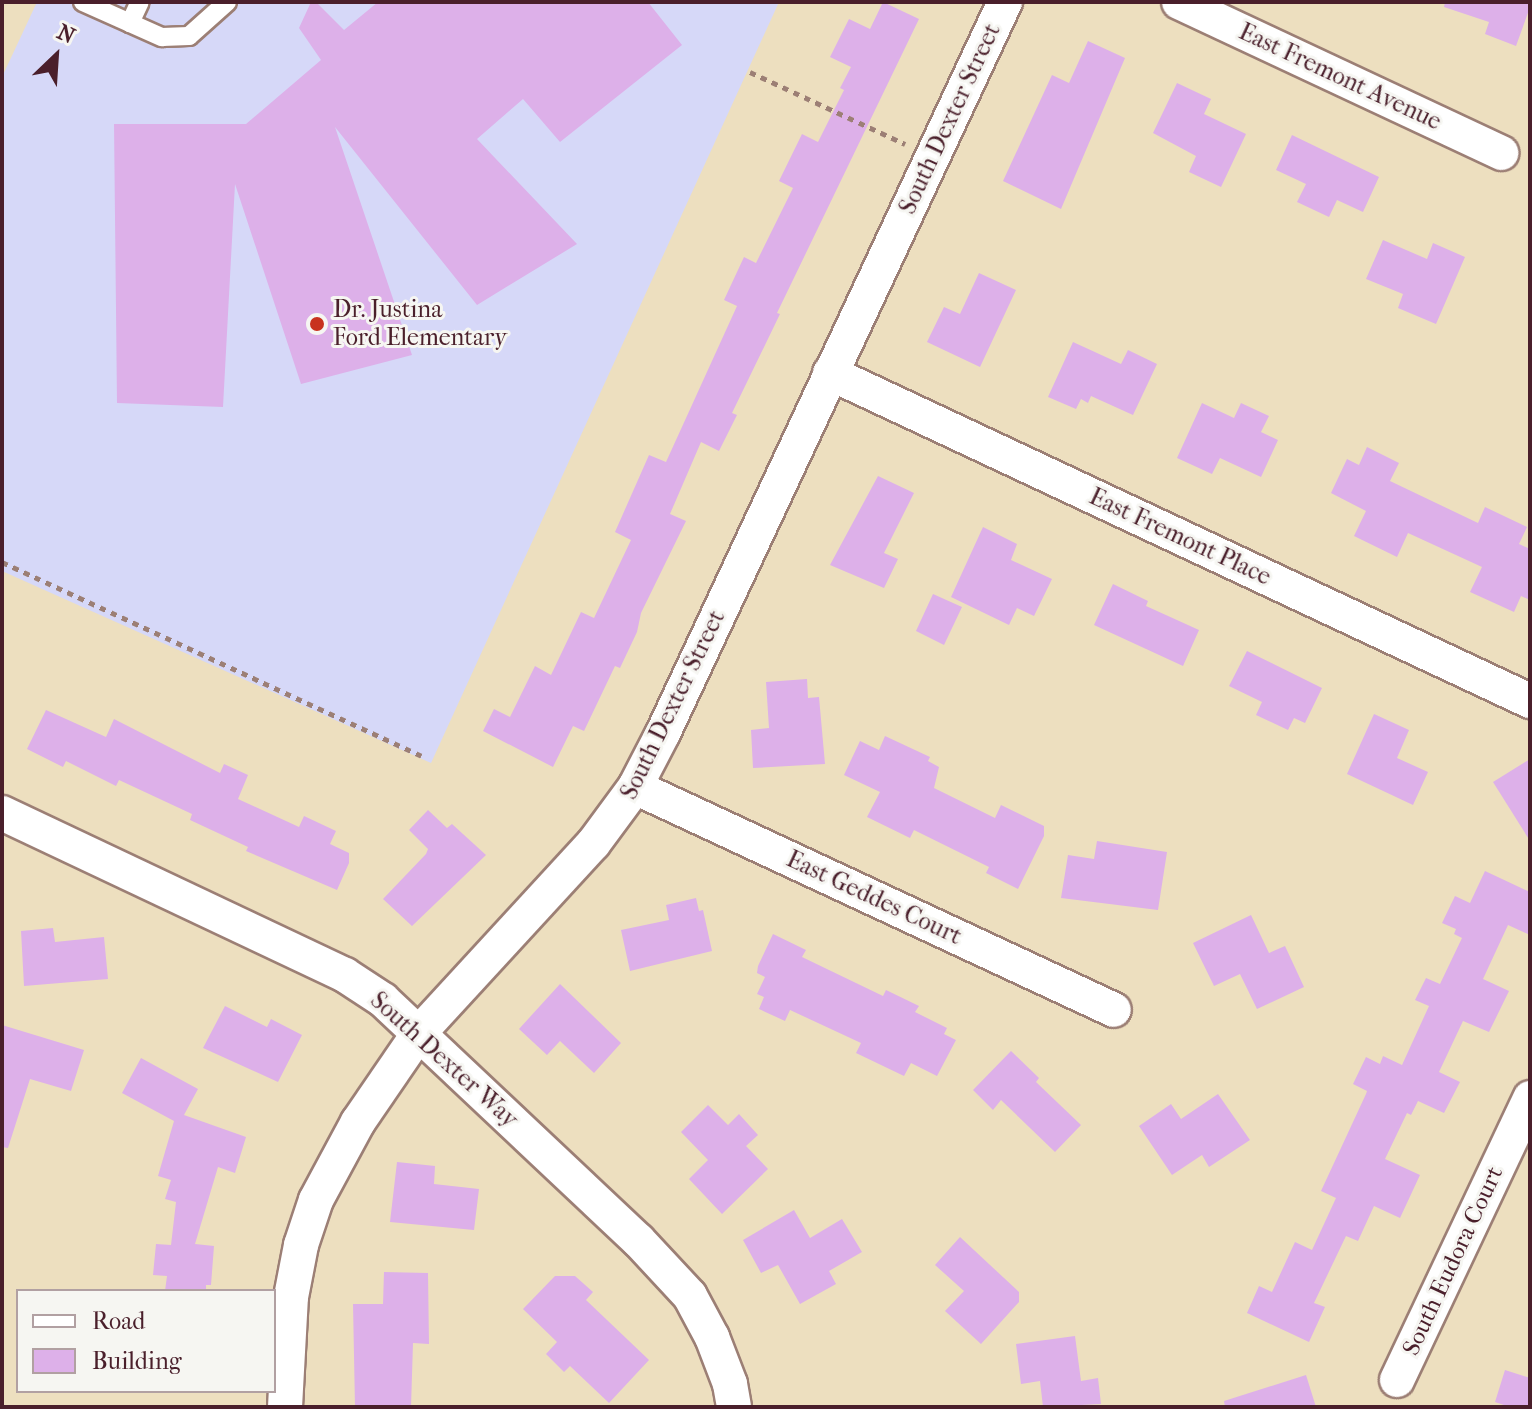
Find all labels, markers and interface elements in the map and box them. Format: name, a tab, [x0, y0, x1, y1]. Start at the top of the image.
north arrow	[16, 16, 96, 96]
street label: East Fremont Avenue	[1234, 17, 1446, 137]
text: N	[53, 19, 79, 50]
street label: South Dexter Street	[893, 19, 1007, 219]
place label: Dr. Justina Ford Elementary	[333, 296, 507, 352]
marker: Dr. Justina Ford Elementary	[308, 315, 326, 333]
street label: East Fremont Place	[1085, 482, 1275, 592]
street label: South Dexter Street	[615, 606, 731, 804]
street label: East Geddes Court	[782, 845, 966, 951]
street label: South Dexter Way	[364, 986, 524, 1134]
street label: South Eudora Court	[1397, 1162, 1509, 1360]
legend	[16, 1289, 276, 1393]
text: Road	[92, 1307, 145, 1335]
text: Building	[92, 1347, 182, 1375]

